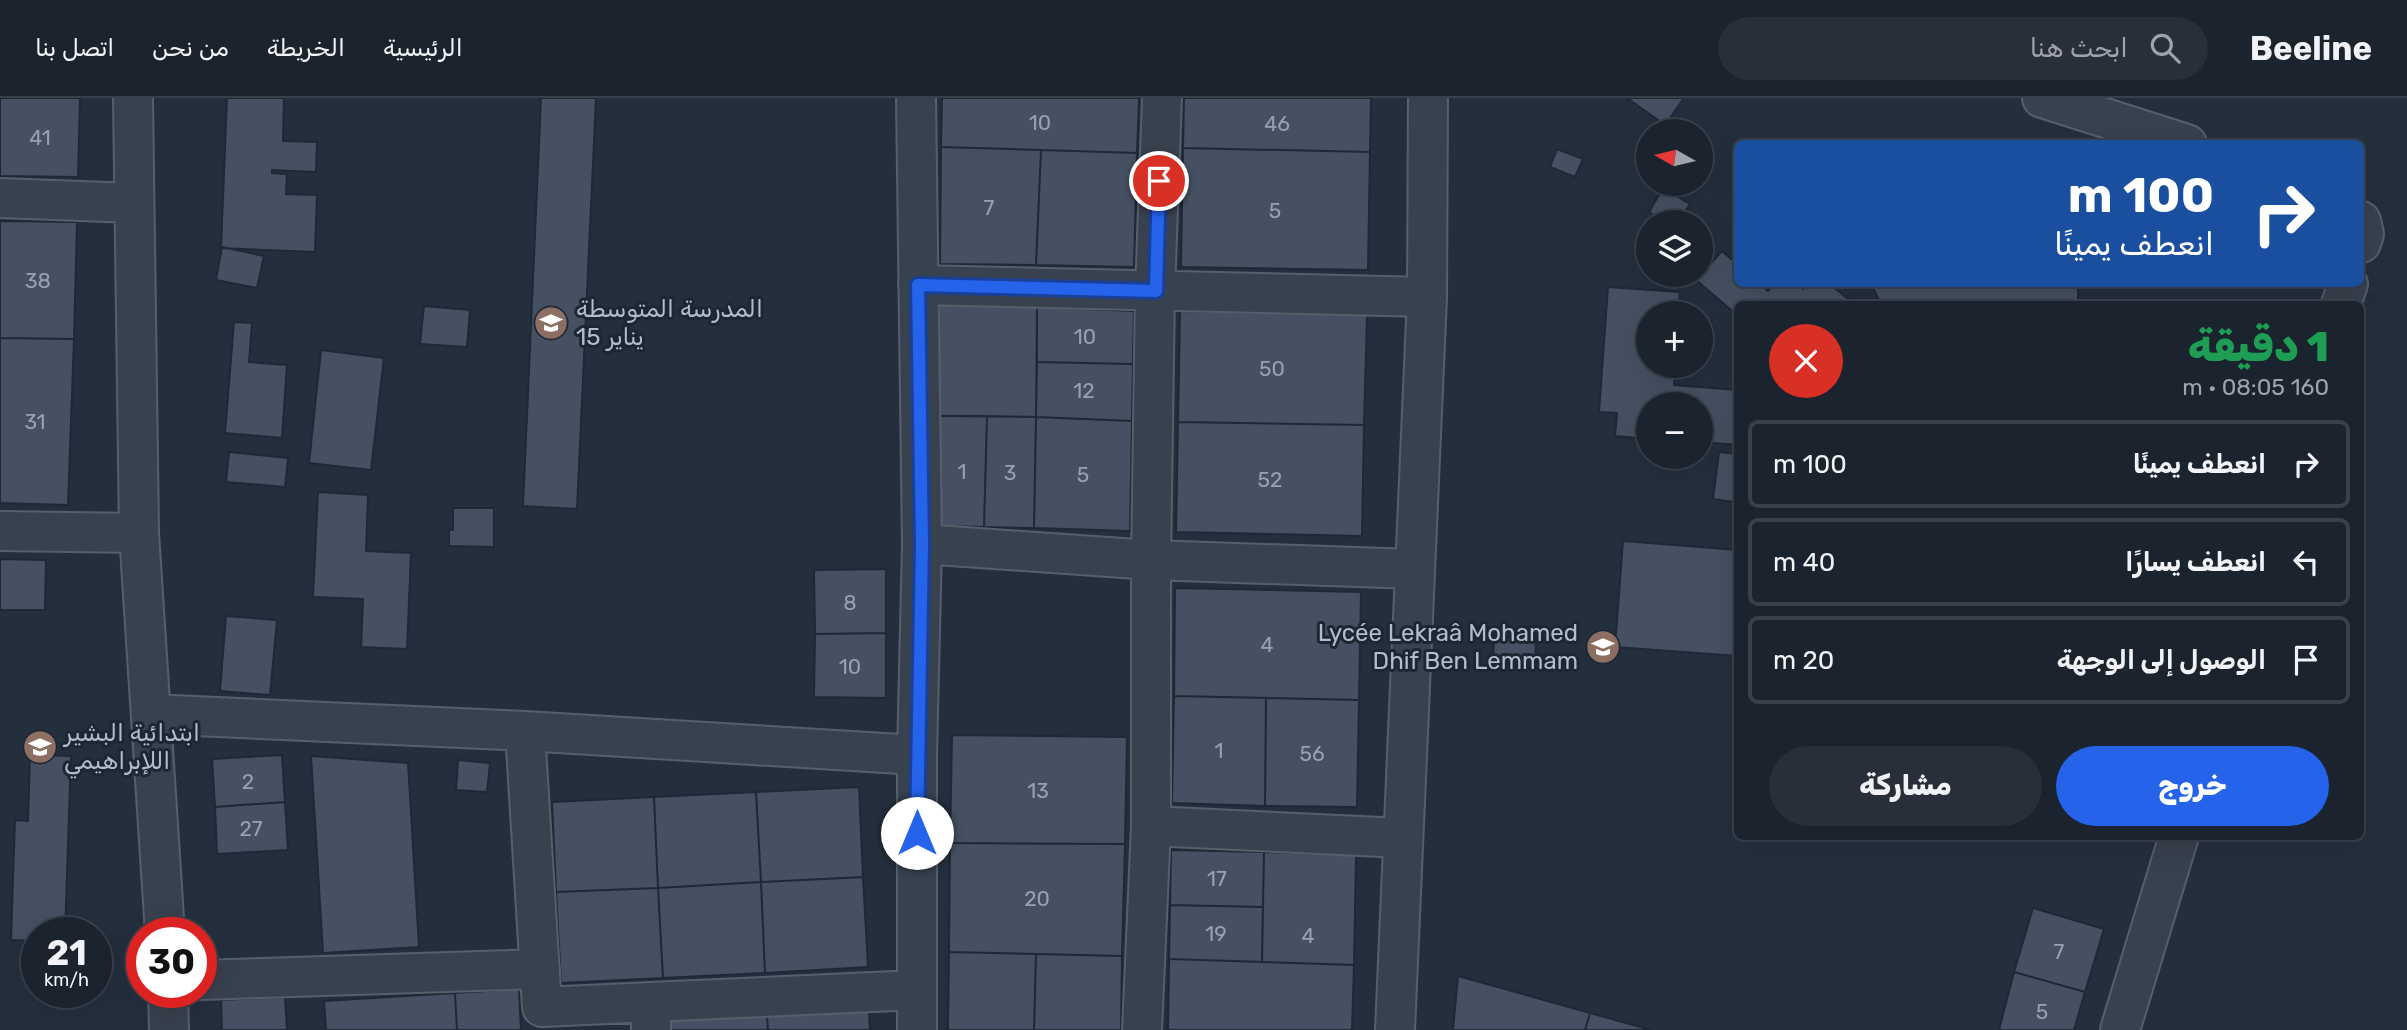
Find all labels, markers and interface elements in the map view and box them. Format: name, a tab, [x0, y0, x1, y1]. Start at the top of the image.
search box	[1718, 17, 2208, 80]
icon: search	[2146, 29, 2184, 67]
text: Beeline	[2250, 29, 2372, 68]
text: ابحث هنا	[2030, 33, 2128, 64]
text: اتصل بنا	[35, 34, 114, 62]
text: من نحن	[152, 34, 229, 62]
text: الخريطة	[267, 34, 345, 62]
text: الرئيسية	[383, 34, 463, 62]
house number: 10	[1029, 110, 1051, 135]
house number: 46	[1264, 111, 1290, 136]
north arrow	[1636, 119, 1713, 196]
map controls	[1636, 119, 1713, 469]
house number: 41	[29, 125, 51, 150]
pin	[1129, 151, 1189, 211]
icon: arrive	[1140, 162, 1178, 200]
text: 100 m	[2068, 166, 2214, 224]
icon: right	[2238, 168, 2329, 259]
house number: 7	[984, 195, 995, 220]
house number: 5	[1269, 198, 1281, 223]
button: layers	[1636, 210, 1713, 287]
text: انعطف يمينًا	[2054, 225, 2214, 263]
house number: 38	[25, 268, 51, 293]
place label: المدرسة المتوسطة 15 يناير	[576, 295, 763, 351]
button: +	[1636, 301, 1713, 378]
school or university icon: المدرسة المتوسطة 15 يناير	[532, 304, 570, 342]
text: 1 دقيقة	[2188, 322, 2329, 372]
house number: 10	[1074, 324, 1096, 349]
button: close	[1769, 324, 1843, 398]
house number: 50	[1259, 356, 1285, 381]
text: 160 m · 08:05	[2182, 373, 2329, 401]
house number: 12	[1073, 378, 1095, 403]
button: −	[1636, 392, 1713, 469]
house number: 31	[24, 409, 46, 434]
icon: right	[2287, 445, 2325, 483]
text: 100 m	[1773, 449, 1847, 480]
text: انعطف يمينًا	[2133, 449, 2266, 480]
house number: 1	[958, 459, 967, 484]
house number: 3	[1004, 460, 1016, 485]
house number: 5	[1077, 462, 1089, 487]
house number: 52	[1258, 467, 1282, 492]
icon: left	[2287, 543, 2325, 581]
text: 40 m	[1773, 547, 1835, 578]
text: انعطف يسارًا	[2125, 547, 2266, 578]
house number: 8	[843, 590, 857, 615]
place label: Lycée Lekraâ Mohamed Dhif Ben Lemmam	[1318, 619, 1578, 675]
school or university icon: Lycée Lekraâ Mohamed Dhif Ben Lemmam	[1584, 628, 1622, 666]
house number: 4	[1260, 632, 1274, 657]
icon: arrive	[2287, 641, 2325, 679]
text: 20 m	[1773, 645, 1834, 676]
text: الوصول إلى الوجهة	[2057, 645, 2266, 676]
house number: 10	[839, 654, 861, 679]
place label: ابتدائية البشير اللإبراهيمي	[62, 719, 200, 779]
school or university icon: ابتدائية البشير اللإبراهيمي	[21, 728, 59, 766]
house number: 1	[1215, 738, 1224, 763]
house number: 56	[1299, 741, 1325, 766]
button: مشاركة	[1769, 746, 2042, 826]
button: خروج	[2056, 746, 2329, 826]
house number: 2	[242, 769, 254, 794]
house number: 13	[1027, 778, 1049, 803]
position arrow	[880, 796, 954, 870]
house number: 27	[239, 816, 263, 841]
house number: 17	[1207, 866, 1227, 891]
house number: 20	[1024, 886, 1050, 911]
speed limit sign: 30	[126, 917, 217, 1008]
house number: 19	[1205, 921, 1227, 946]
house number: 4	[1301, 923, 1315, 948]
text: 21	[46, 932, 87, 974]
house number: 7	[2054, 939, 2065, 964]
text: km/h	[44, 969, 89, 991]
house number: 5	[2036, 999, 2048, 1024]

